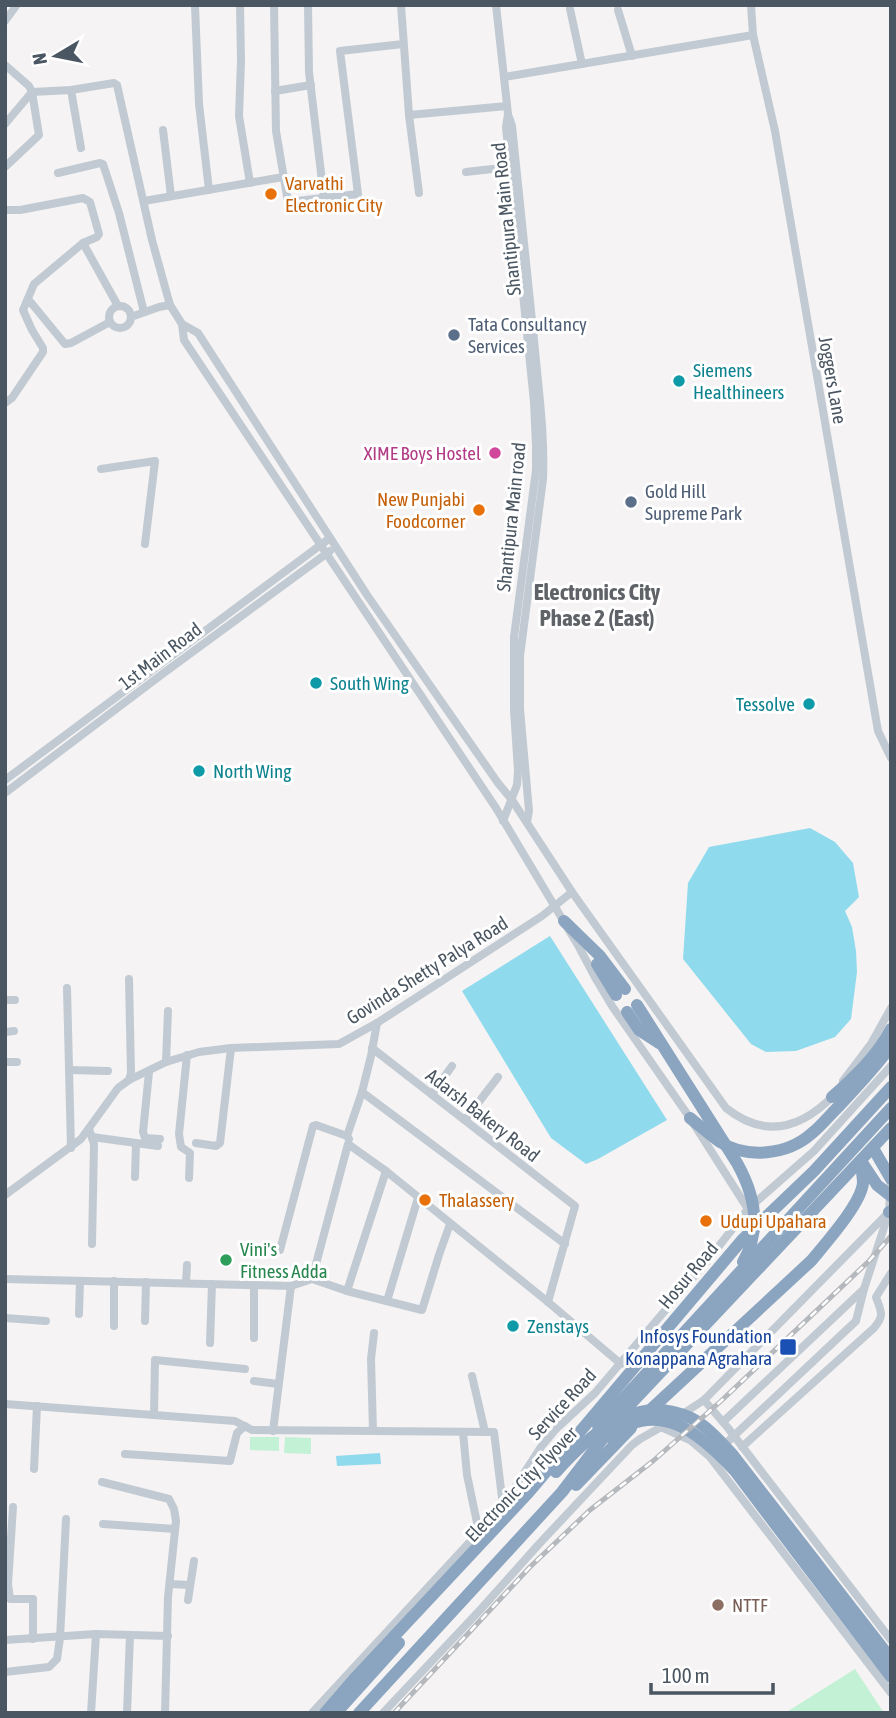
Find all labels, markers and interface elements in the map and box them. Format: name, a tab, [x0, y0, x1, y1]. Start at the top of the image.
north arrow	[21, 21, 91, 91]
text: N	[27, 52, 51, 66]
street label: Shantipura Main Road	[487, 141, 525, 297]
place label: Varvathi Electronic City	[285, 172, 383, 216]
marker: Varvathi Electronic City	[263, 186, 279, 202]
place label: Tata Consultancy Services	[468, 313, 587, 357]
marker: Tata Consultancy Services	[446, 327, 462, 343]
street label: Joggers Lane	[815, 335, 851, 425]
place label: Siemens Healthineers	[693, 359, 785, 403]
marker: Siemens Healthineers	[671, 373, 687, 389]
street label: Shantipura Main road	[492, 441, 530, 593]
place label: XIME Boys Hostel	[364, 442, 481, 464]
marker: XIME Boys Hostel	[487, 445, 503, 461]
place label: Gold Hill Supreme Park	[645, 480, 743, 524]
place label: New Punjabi Foodcorner	[377, 488, 465, 532]
marker: Gold Hill Supreme Park	[623, 494, 639, 510]
marker: New Punjabi Foodcorner	[471, 502, 487, 518]
district label: Electronics City Phase 2 (East)	[534, 579, 661, 631]
street label: 1st Main Road	[114, 618, 206, 694]
place label: South Wing	[330, 672, 410, 694]
marker: South Wing	[308, 675, 324, 691]
place label: Tessolve	[736, 693, 795, 715]
marker: Tessolve	[801, 696, 817, 712]
place label: North Wing	[213, 760, 292, 782]
marker: North Wing	[191, 763, 207, 779]
street label: Govinda Shetty Palya Road	[342, 911, 512, 1029]
street label: Adarsh Bakery Road	[422, 1064, 544, 1166]
place label: Thalassery	[439, 1189, 515, 1211]
marker: Thalassery	[417, 1192, 433, 1208]
place label: Udupi Upahara	[720, 1210, 827, 1232]
marker: Udupi Upahara	[698, 1213, 714, 1229]
street label: Hosur Road	[654, 1237, 722, 1313]
place label: Vini's Fitness Adda	[240, 1238, 328, 1282]
marker: Vini's Fitness Adda	[218, 1252, 234, 1268]
place label: Zenstays	[527, 1315, 589, 1337]
marker: Zenstays	[505, 1318, 521, 1334]
place label: Infosys Foundation Konappana Agrahara	[625, 1325, 772, 1369]
marker: Infosys Foundation Konappana Agrahara	[778, 1337, 798, 1357]
street label: Service Road	[524, 1364, 600, 1444]
street label: Electronic City Flyover	[461, 1422, 582, 1546]
place label: NTTF	[732, 1594, 768, 1616]
marker: NTTF	[710, 1597, 726, 1613]
scale bar	[651, 1652, 774, 1696]
text: 100 m	[662, 1663, 710, 1687]

